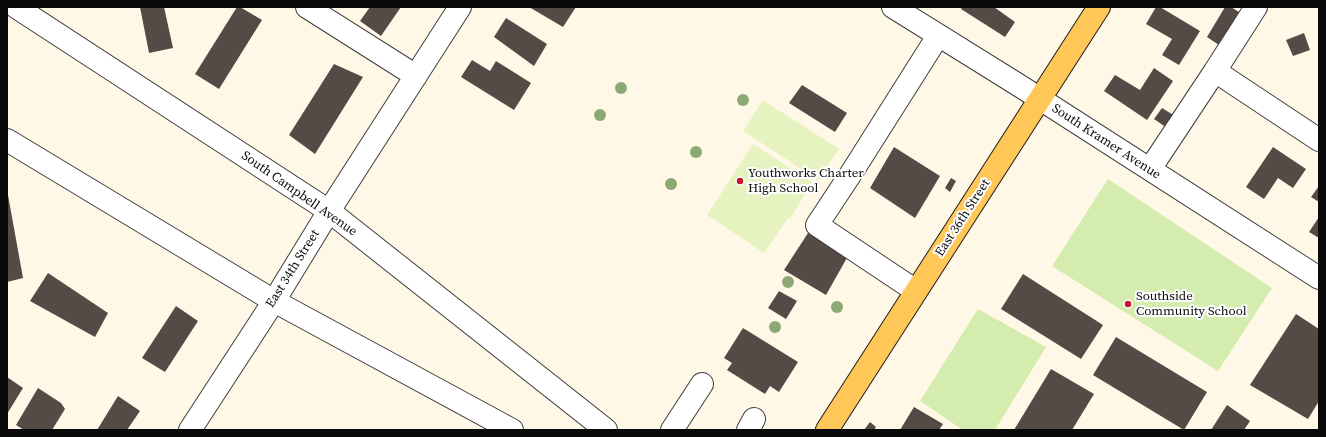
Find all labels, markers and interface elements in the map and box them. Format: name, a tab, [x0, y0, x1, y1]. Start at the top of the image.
street label: South Kramer Avenue	[1049, 101, 1163, 183]
street label: South Campbell Avenue	[238, 148, 360, 240]
place label: Youthworks Charter High School	[748, 166, 864, 197]
marker: Youthworks Charter High School	[735, 176, 745, 186]
street label: East 36th Street	[932, 176, 994, 260]
street label: East 34th Street	[263, 227, 323, 311]
place label: Southside Community School	[1136, 289, 1247, 320]
marker: Southside Community School	[1123, 299, 1133, 309]

